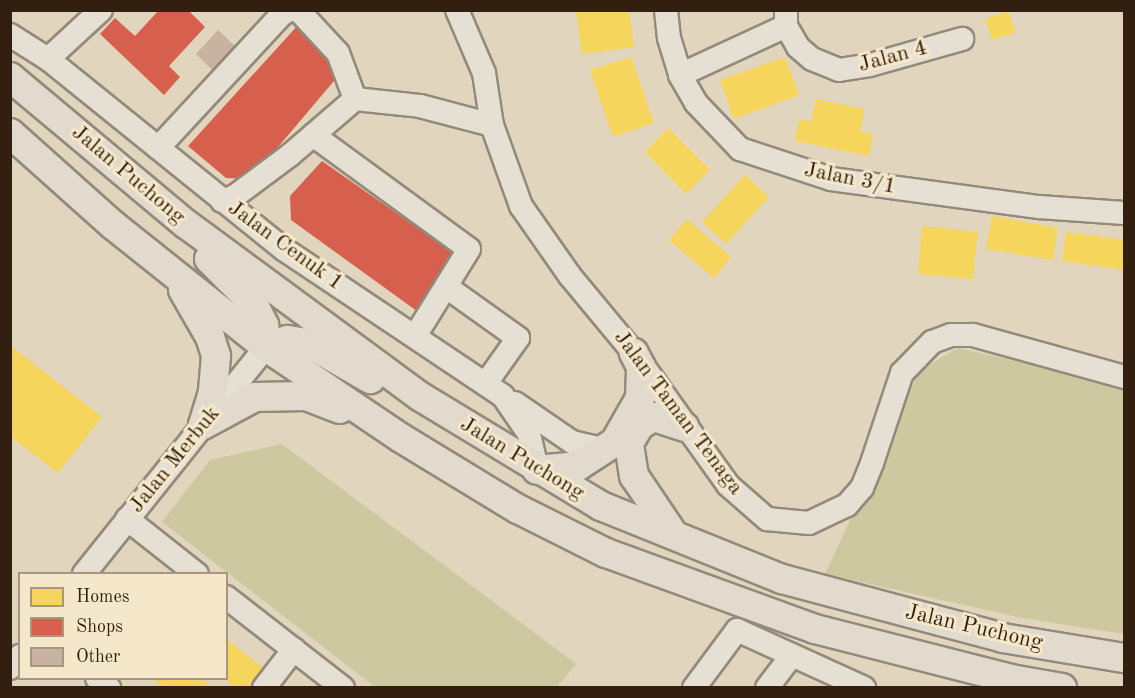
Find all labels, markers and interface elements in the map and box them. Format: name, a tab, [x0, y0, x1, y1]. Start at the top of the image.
street label: Jalan 4	[856, 35, 930, 79]
street label: Jalan Puchong	[66, 120, 190, 230]
street label: Jalan 3/1	[802, 157, 898, 201]
street label: Jalan Cenuk 1	[222, 195, 348, 297]
street label: Jalan Taman Tenaga	[608, 325, 748, 501]
street label: Jalan Merbuk	[124, 401, 226, 519]
street label: Jalan Puchong	[455, 411, 589, 507]
legend	[18, 572, 228, 680]
text: Homes	[76, 588, 130, 606]
street label: Jalan Puchong	[903, 599, 1045, 657]
text: Shops	[76, 618, 123, 636]
text: Other	[76, 648, 120, 666]

